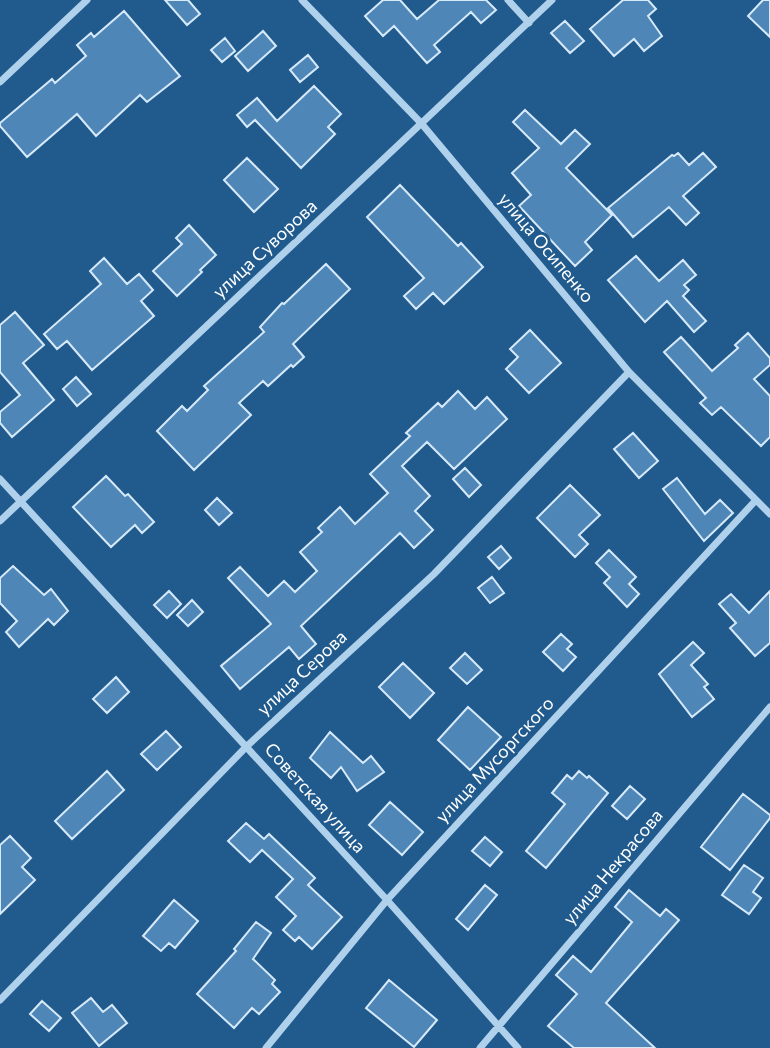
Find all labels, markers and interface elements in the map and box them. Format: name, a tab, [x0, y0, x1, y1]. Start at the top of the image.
street label: улица Осипенко	[494, 188, 599, 307]
street label: улица Суворова	[208, 194, 321, 302]
street label: улица Серова	[252, 625, 351, 719]
street label: улица Мусоргского	[430, 692, 558, 827]
street label: Советская улица	[261, 738, 371, 857]
street label: улица Некрасова	[558, 804, 667, 928]

